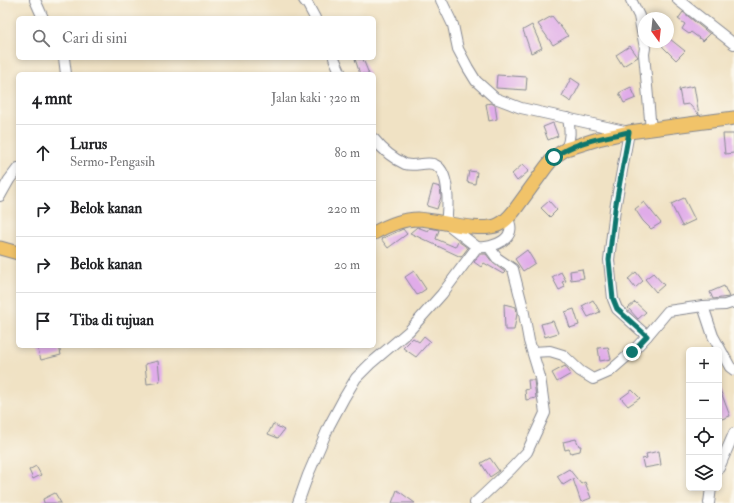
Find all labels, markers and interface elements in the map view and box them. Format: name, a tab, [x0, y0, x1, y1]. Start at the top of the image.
north arrow	[638, 12, 674, 48]
search box	[16, 16, 376, 60]
icon: search	[30, 27, 52, 49]
text: Cari di sini	[62, 29, 127, 48]
text: 4 mnt	[32, 88, 72, 109]
text: Jalan kaki · 320 m	[271, 90, 360, 106]
text: Lurus	[70, 135, 107, 154]
icon: ahead	[32, 142, 54, 164]
text: 80 m	[334, 145, 360, 161]
route start	[545, 148, 563, 166]
text: Sermo-Pengasih	[70, 154, 155, 170]
icon: right	[32, 198, 54, 220]
text: Belok kanan	[70, 199, 142, 218]
text: 220 m	[327, 201, 360, 217]
icon: right	[32, 254, 54, 276]
text: Belok kanan	[70, 255, 142, 274]
text: 20 m	[334, 257, 360, 273]
icon: arrive	[32, 310, 54, 332]
text: Tiba di tujuan	[70, 311, 154, 330]
route end	[623, 343, 641, 361]
map controls	[686, 347, 722, 491]
button: +	[686, 347, 722, 383]
button: −	[686, 383, 722, 419]
button: locate	[686, 419, 722, 455]
button: layers	[686, 455, 722, 491]

